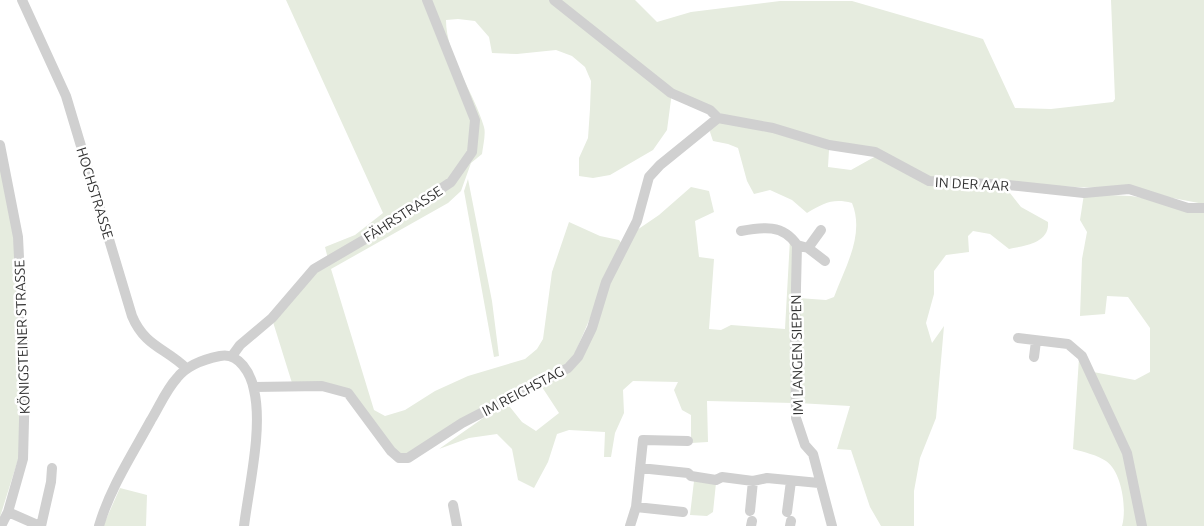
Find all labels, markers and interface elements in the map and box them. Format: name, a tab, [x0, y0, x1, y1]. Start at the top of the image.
street label: HOCHSTRASSE	[73, 145, 117, 241]
street label: IN DER AAR	[935, 174, 1010, 194]
street label: FÄHRSTRASSE	[361, 183, 445, 245]
street label: KÖNIGSTEINER STRASSE	[10, 260, 33, 414]
street label: IM LANGEN SIEPEN	[788, 294, 806, 416]
street label: IM REICHSTAG	[479, 363, 567, 419]

